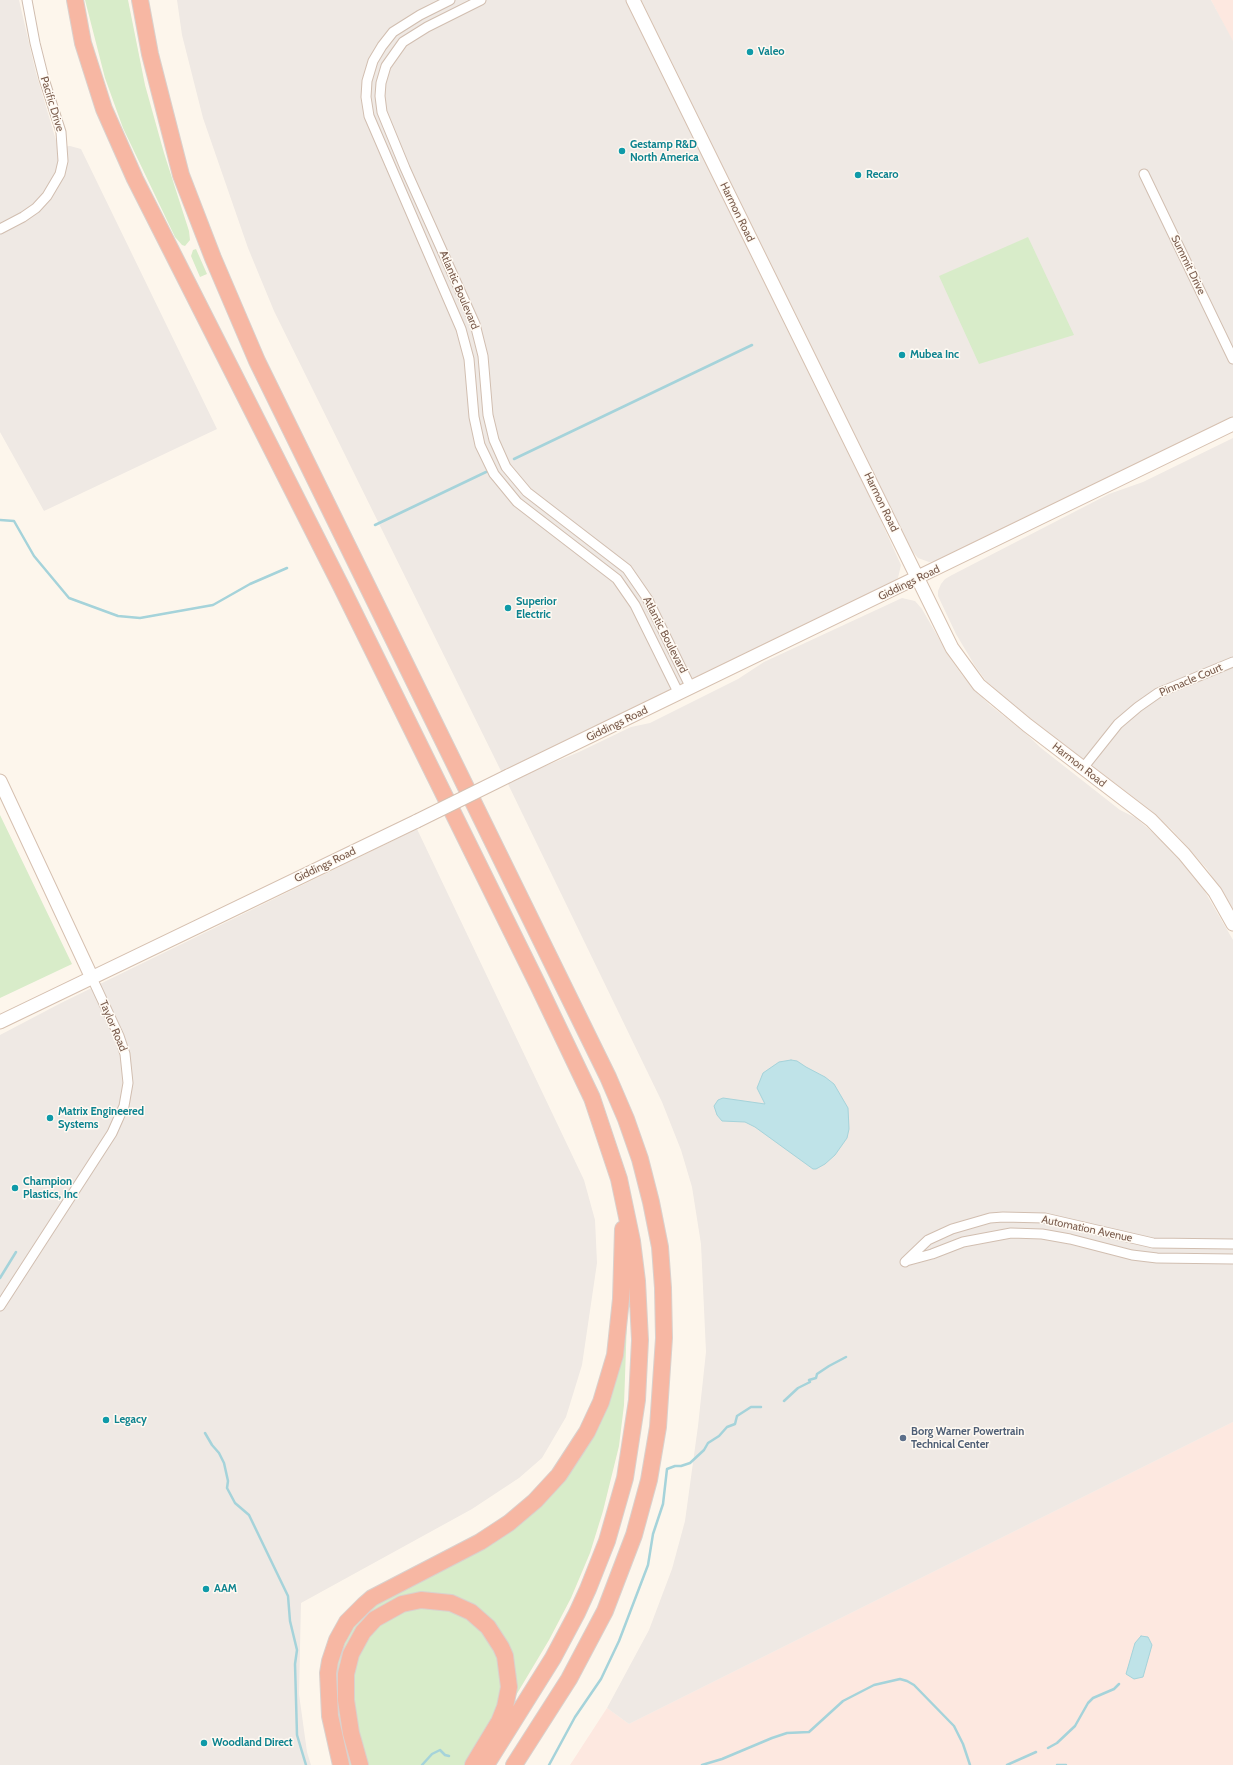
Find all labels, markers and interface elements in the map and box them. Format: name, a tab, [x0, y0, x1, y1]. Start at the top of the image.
place label: Valeo	[758, 45, 785, 59]
marker: Valeo	[745, 47, 755, 57]
street label: Pacific Drive	[37, 75, 67, 133]
place label: Gestamp R&D North America	[630, 138, 699, 164]
marker: Gestamp R&D North America	[617, 146, 627, 156]
place label: Recaro	[866, 168, 899, 182]
marker: Recaro	[853, 170, 863, 180]
street label: Harmon Road	[717, 180, 757, 244]
street label: Summit Drive	[1168, 233, 1208, 297]
street label: Atlantic Boulevard	[436, 249, 482, 331]
place label: Mubea Inc	[910, 348, 959, 362]
marker: Mubea Inc	[897, 350, 907, 360]
street label: Harmon Road	[861, 470, 901, 534]
street label: Giddings Road	[876, 562, 942, 604]
street label: Atlantic Boulevard	[640, 594, 690, 676]
place label: Superior Electric	[516, 595, 557, 621]
marker: Superior Electric	[503, 603, 513, 613]
street label: Pinnacle Court	[1157, 661, 1225, 699]
street label: Giddings Road	[584, 703, 650, 745]
street label: Harmon Road	[1049, 740, 1109, 790]
street label: Giddings Road	[292, 844, 358, 886]
street label: Taylor Road	[96, 998, 130, 1054]
place label: Matrix Engineered Systems	[58, 1105, 144, 1131]
marker: Matrix Engineered Systems	[45, 1113, 55, 1123]
place label: Champion Plastics, Inc	[23, 1175, 78, 1201]
marker: Champion Plastics, Inc	[10, 1183, 20, 1193]
street label: Automation Avenue	[1040, 1213, 1134, 1245]
place label: Legacy	[114, 1413, 147, 1427]
marker: Legacy	[101, 1415, 111, 1425]
place label: Borg Warner Powertrain Technical Center	[911, 1425, 1024, 1451]
marker: Borg Warner Powertrain Technical Center	[898, 1433, 908, 1443]
place label: AAM	[214, 1582, 237, 1596]
marker: AAM	[201, 1584, 211, 1594]
place label: Woodland Direct	[212, 1736, 293, 1750]
marker: Woodland Direct	[199, 1738, 209, 1748]

